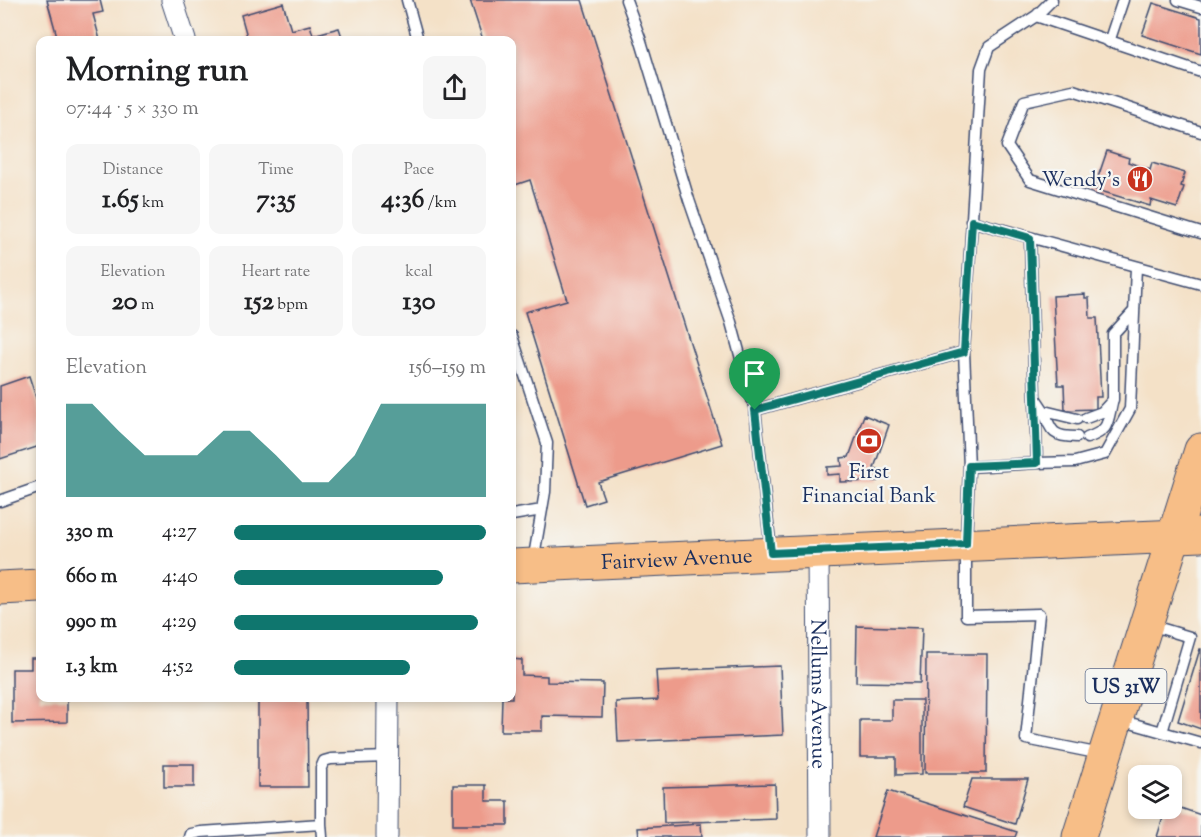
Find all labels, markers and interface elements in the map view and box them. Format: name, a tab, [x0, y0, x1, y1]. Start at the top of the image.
text: Morning run	[66, 48, 248, 96]
button: share	[423, 56, 486, 119]
text: 07:44 · 5 × 330 m	[66, 95, 199, 124]
text: Distance	[103, 159, 163, 182]
text: Time	[258, 159, 294, 182]
text: Pace	[404, 159, 434, 182]
restaurant icon: Wendy's	[1125, 164, 1155, 194]
place label: Wendy's	[1041, 166, 1120, 196]
text: 1.65	[102, 182, 139, 219]
text: 7:35	[256, 182, 296, 219]
text: 4:36	[381, 182, 424, 219]
text: km	[139, 192, 164, 215]
text: /km	[424, 192, 457, 215]
text: Elevation	[101, 261, 165, 284]
text: Heart rate	[242, 261, 310, 284]
text: kcal	[405, 261, 433, 284]
text: 20	[112, 284, 138, 321]
text: 152	[244, 284, 274, 321]
text: 130	[403, 284, 435, 321]
text: m	[138, 294, 154, 317]
text: bpm	[274, 294, 308, 317]
pin	[729, 348, 780, 410]
text: Elevation	[66, 354, 147, 383]
text: 156–159 m	[408, 354, 486, 383]
icon: arrive	[738, 357, 771, 390]
bank icon: First Financial Bank	[854, 426, 884, 456]
place label: First Financial Bank	[802, 458, 936, 512]
text: 330 m	[66, 518, 113, 547]
text: 4:27	[162, 518, 197, 547]
street label: Fairview Avenue	[601, 542, 753, 579]
text: 660 m	[66, 563, 117, 592]
text: 4:40	[162, 563, 198, 592]
text: 990 m	[66, 608, 117, 637]
text: 4:29	[162, 608, 196, 637]
street label: Nellums Avenue	[801, 619, 833, 769]
text: 1.3 km	[66, 653, 118, 682]
text: 4:52	[162, 653, 193, 682]
road number: US 31W	[1086, 669, 1166, 703]
map controls	[1128, 765, 1182, 819]
button: layers	[1128, 765, 1182, 819]

